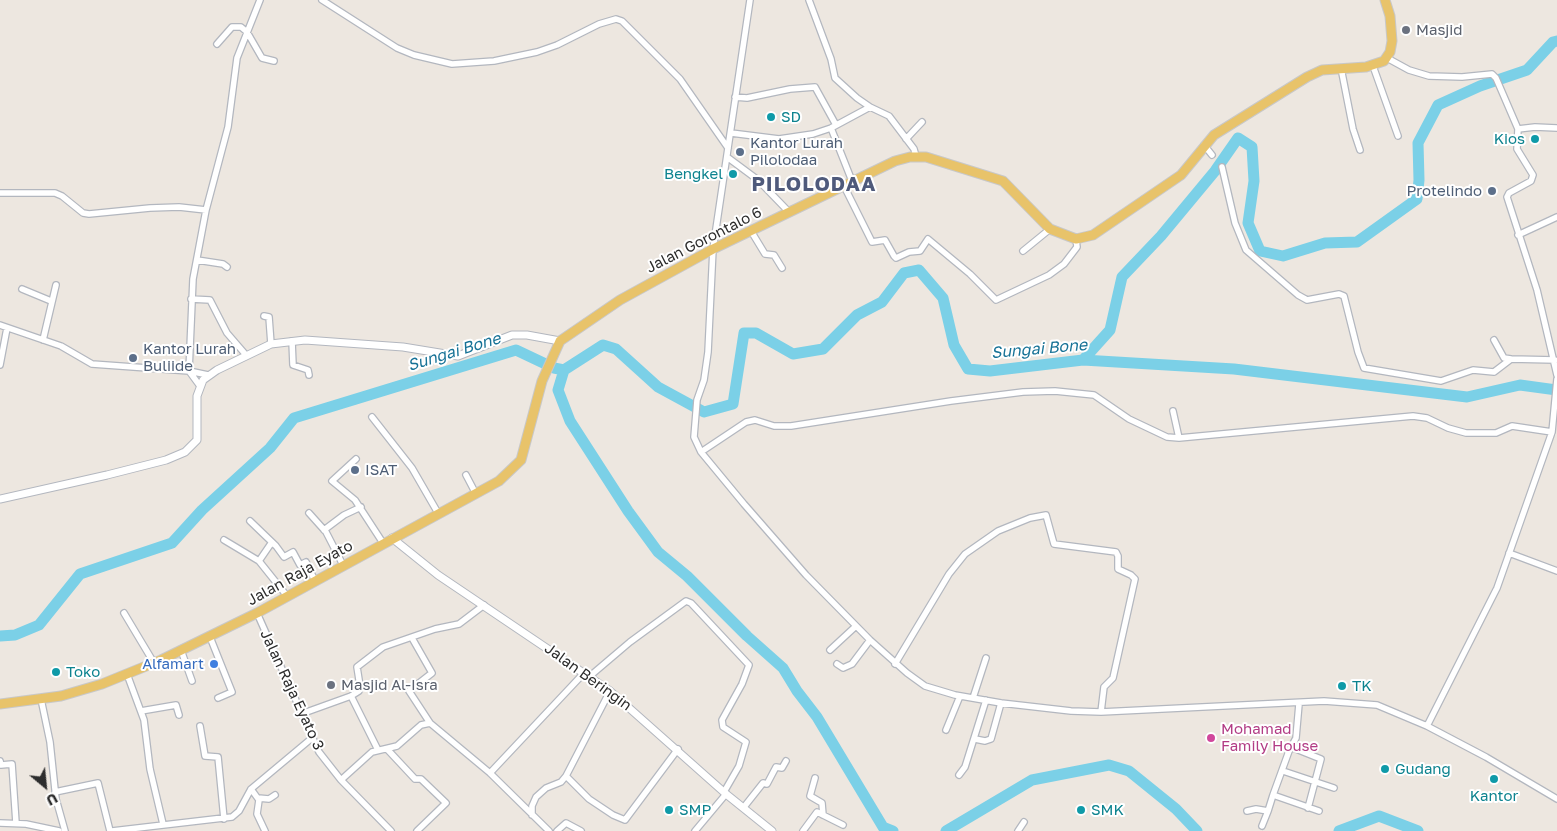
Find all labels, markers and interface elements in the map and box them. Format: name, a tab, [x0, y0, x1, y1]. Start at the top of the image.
place label: Masjid	[1416, 21, 1463, 39]
marker: Masjid	[1400, 24, 1412, 36]
place label: SD	[781, 108, 801, 126]
marker: SD	[765, 111, 777, 123]
place label: Kios	[1494, 130, 1525, 148]
marker: Kios	[1529, 133, 1541, 145]
place label: Kantor Lurah Pilolodaa	[750, 134, 843, 169]
marker: Kantor Lurah Pilolodaa	[734, 146, 746, 158]
place label: Bengkel	[664, 165, 723, 183]
marker: Bengkel	[727, 168, 739, 180]
district label: PILOLODAA	[750, 173, 878, 197]
place label: Protelindo	[1407, 182, 1482, 200]
marker: Protelindo	[1486, 185, 1498, 197]
street label: Jalan Gorontalo 6	[643, 203, 765, 277]
water label: Sungai Bone	[405, 329, 503, 375]
water label: Sungai Bone	[990, 335, 1088, 363]
place label: Kantor Lurah Buliide	[143, 340, 236, 375]
marker: Kantor Lurah Buliide	[127, 352, 139, 364]
place label: ISAT	[365, 461, 397, 479]
marker: ISAT	[349, 464, 361, 476]
street label: Jalan Raja Eyato	[244, 537, 356, 609]
street label: Jalan Raja Eyato 3	[256, 627, 328, 753]
street label: Jalan Beringin	[541, 639, 635, 715]
place label: Alfamart	[142, 655, 204, 673]
marker: Alfamart	[208, 658, 220, 670]
place label: Toko	[66, 663, 100, 681]
marker: Toko	[50, 666, 62, 678]
place label: Masjid Al-Isra	[341, 676, 438, 694]
place label: TK	[1352, 677, 1372, 695]
marker: Masjid Al-Isra	[325, 679, 337, 691]
marker: TK	[1336, 680, 1348, 692]
place label: Mohamad Family House	[1221, 720, 1318, 755]
marker: Mohamad Family House	[1205, 732, 1217, 744]
place label: Gudang	[1395, 760, 1451, 778]
north arrow	[20, 761, 70, 811]
marker: Gudang	[1379, 763, 1391, 775]
marker: Kantor	[1488, 773, 1500, 785]
place label: Kantor	[1470, 787, 1518, 805]
text: U	[44, 790, 61, 810]
place label: SMP	[679, 801, 711, 819]
place label: SMK	[1091, 801, 1124, 819]
marker: SMP	[663, 804, 675, 816]
marker: SMK	[1075, 804, 1087, 816]

